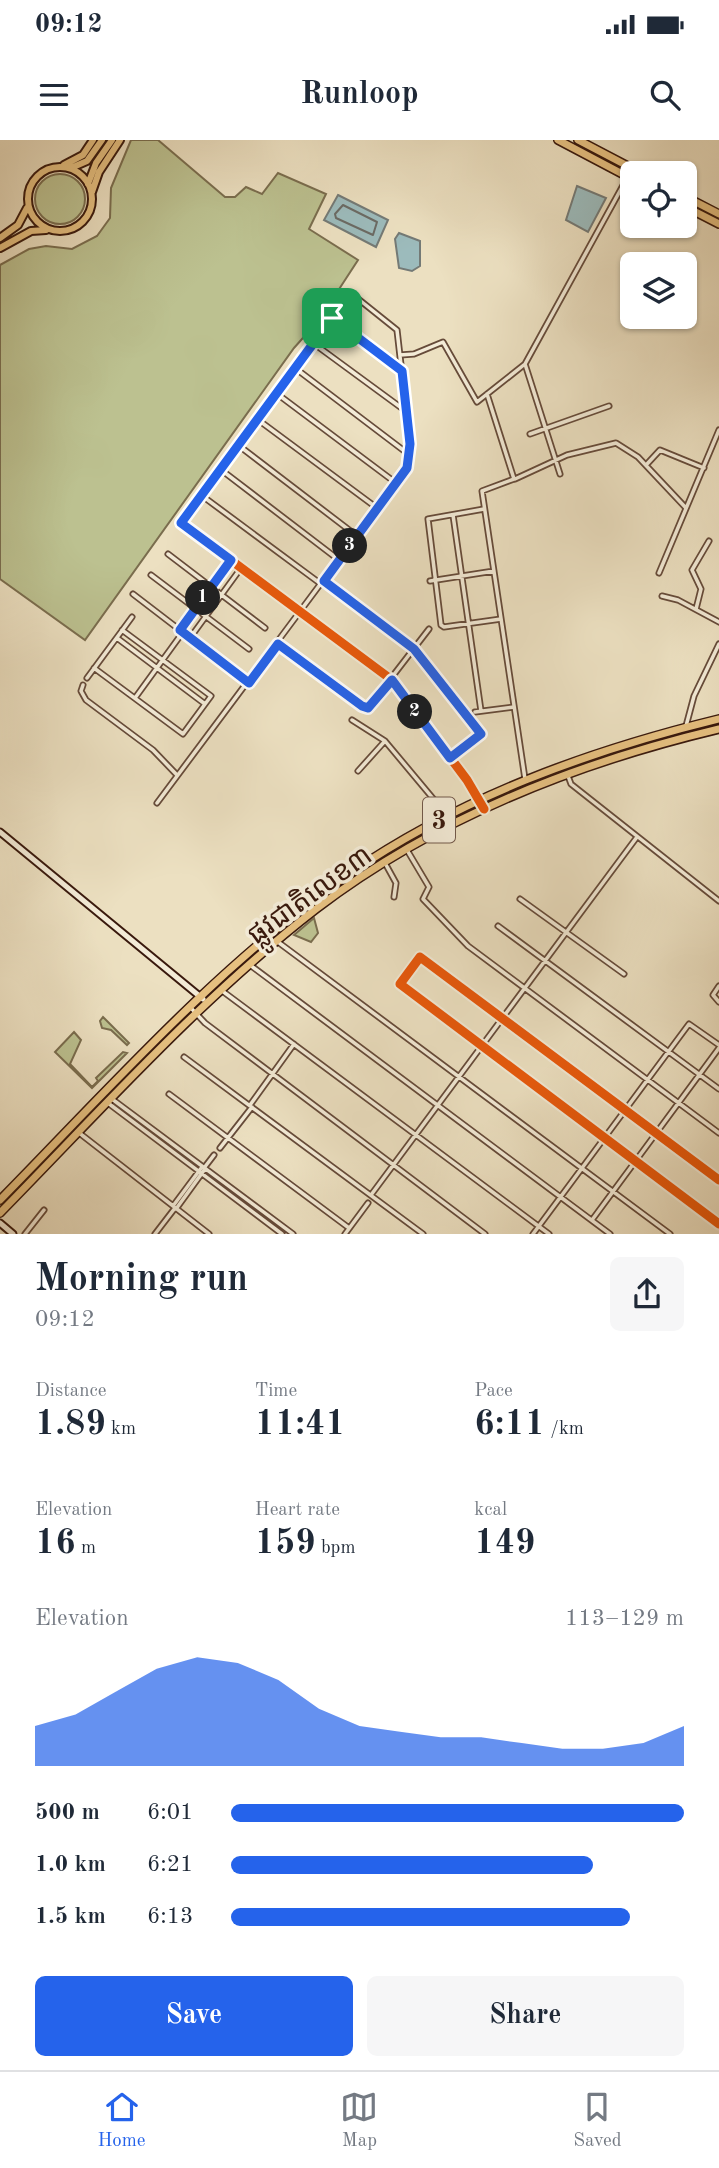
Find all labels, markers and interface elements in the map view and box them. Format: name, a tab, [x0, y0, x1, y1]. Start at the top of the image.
text: 09:12	[35, 12, 103, 38]
icon: menu	[35, 76, 73, 114]
icon: search	[646, 76, 684, 114]
text: Runloop	[300, 79, 419, 111]
map controls	[620, 161, 697, 329]
button: locate	[620, 161, 697, 238]
button: layers	[620, 252, 697, 329]
pin	[302, 288, 362, 348]
icon: arrive	[313, 299, 351, 337]
pin: 3	[332, 528, 368, 564]
text: 3	[344, 536, 355, 555]
pin: 1	[186, 580, 220, 616]
text: 1	[197, 588, 208, 607]
pin: 2	[398, 694, 432, 730]
text: 2	[409, 702, 420, 721]
road number: 3	[423, 798, 455, 842]
street label: ផ្លូវជាតិលេខ៣	[241, 839, 383, 958]
button: share	[610, 1257, 684, 1331]
text: Morning run	[35, 1261, 248, 1299]
text: 09:12	[35, 1308, 95, 1331]
text: Distance	[35, 1382, 107, 1401]
text: Time	[255, 1382, 297, 1401]
text: Pace	[474, 1382, 513, 1401]
text: 1.89	[35, 1407, 106, 1442]
text: 11:41	[255, 1407, 346, 1442]
text: 6:11	[474, 1407, 545, 1442]
text: km	[106, 1420, 136, 1439]
text: /km	[545, 1420, 584, 1439]
text: Elevation	[35, 1501, 112, 1520]
text: Heart rate	[255, 1501, 340, 1520]
text: kcal	[474, 1501, 507, 1520]
text: 16	[35, 1526, 76, 1561]
text: 159	[255, 1526, 316, 1561]
text: 149	[474, 1526, 535, 1561]
text: m	[76, 1539, 96, 1558]
text: bpm	[316, 1539, 356, 1558]
text: Elevation	[35, 1607, 129, 1630]
text: 113–129 m	[565, 1607, 684, 1630]
text: 500 m	[35, 1801, 100, 1824]
text: 6:01	[147, 1801, 193, 1824]
text: 1.0 km	[35, 1853, 106, 1876]
text: 6:21	[147, 1853, 193, 1876]
text: 1.5 km	[35, 1905, 106, 1928]
text: 6:13	[147, 1905, 193, 1928]
button: Save	[35, 1976, 353, 2056]
button: Share	[367, 1976, 684, 2056]
tab: Home	[97, 2088, 146, 2153]
tab: Map	[340, 2088, 378, 2153]
tab: Saved	[573, 2088, 622, 2153]

